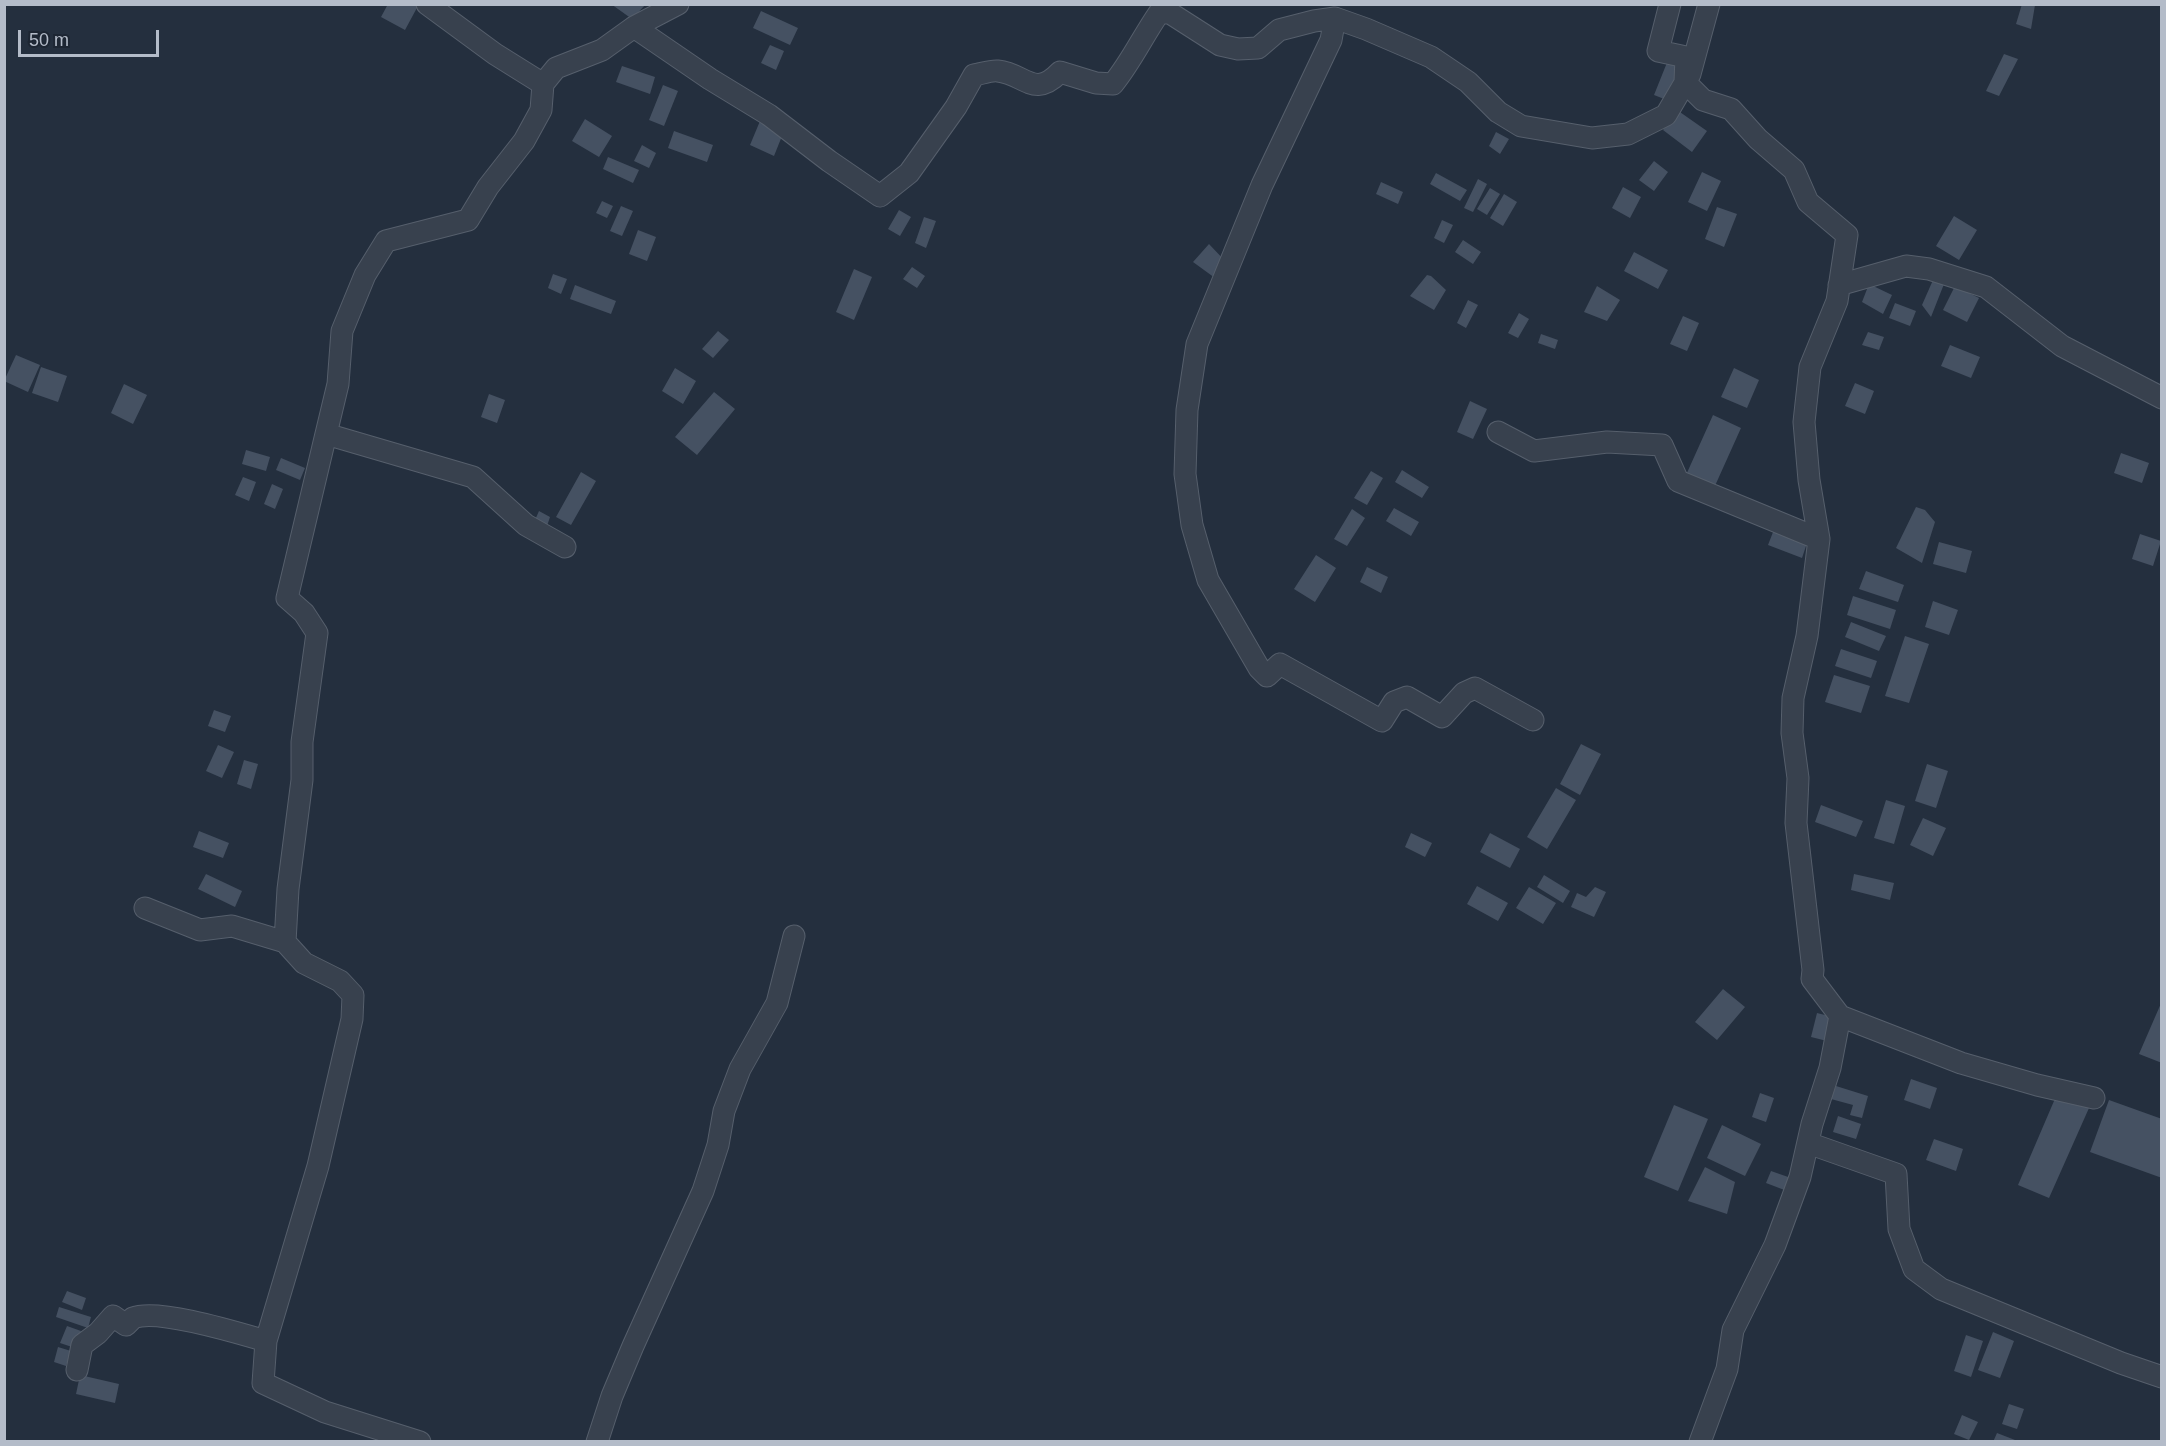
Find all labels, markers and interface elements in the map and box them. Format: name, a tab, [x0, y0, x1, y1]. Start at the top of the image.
scale bar	[21, 18, 162, 56]
text: 50 m	[29, 30, 69, 50]

